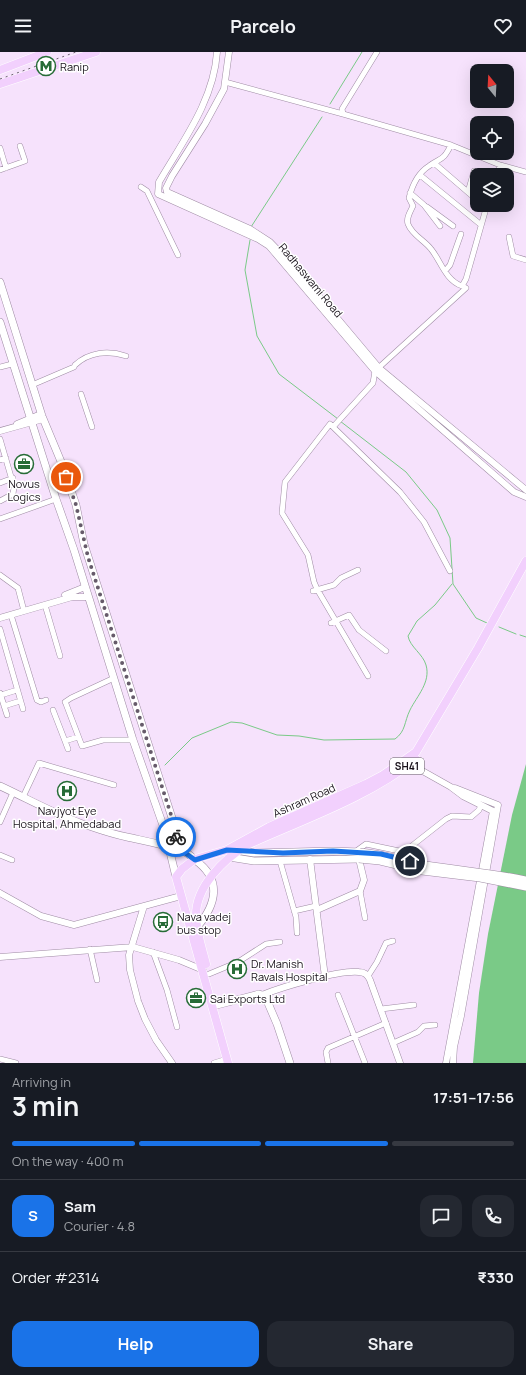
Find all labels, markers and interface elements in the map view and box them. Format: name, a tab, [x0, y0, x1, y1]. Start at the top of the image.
text: Parcelo	[230, 14, 296, 38]
icon: menu	[12, 15, 34, 37]
icon: heart	[492, 15, 514, 37]
metro station icon: Ranip	[35, 55, 57, 77]
place label: Ranip	[60, 59, 89, 74]
north arrow	[470, 64, 514, 108]
map controls	[470, 64, 514, 212]
button: locate	[470, 116, 514, 160]
button: layers	[470, 168, 514, 212]
street label: Radhaswami Road	[276, 240, 346, 320]
office icon: Novus Logics	[13, 453, 35, 475]
pin	[49, 460, 83, 494]
icon: bag	[55, 466, 77, 488]
place label: Novus Logics	[7, 476, 41, 504]
road number: SH41	[390, 758, 424, 774]
hospital icon: Navjyot Eye Hospital, Ahmedabad	[56, 780, 78, 802]
street label: Ashram Road	[270, 780, 338, 820]
place label: Navjyot Eye Hospital, Ahmedabad	[13, 803, 121, 831]
courier	[156, 817, 196, 857]
icon: bike	[165, 826, 187, 848]
pin	[393, 844, 427, 878]
icon: home	[399, 850, 421, 872]
place label: Nava vadej bus stop	[177, 909, 231, 937]
bus stop icon: Nava vadej bus stop	[152, 911, 174, 933]
place label: Dr. Manish Ravals Hospital	[251, 956, 328, 984]
hospital icon: Dr. Manish Ravals Hospital	[226, 958, 248, 980]
office icon: Sai Exports Ltd	[185, 987, 207, 1009]
place label: Sai Exports Ltd	[210, 991, 285, 1006]
text: Arriving in	[12, 1073, 71, 1091]
text: 17:51–17:56	[433, 1087, 514, 1108]
text: 3 min	[12, 1088, 79, 1124]
text: On the way · 400 m	[12, 1152, 123, 1170]
button: chat	[420, 1195, 462, 1237]
button: phone	[472, 1195, 514, 1237]
text: Sam	[64, 1196, 96, 1217]
text: S	[28, 1205, 38, 1226]
text: Courier · 4.8	[64, 1217, 135, 1235]
text: Order #2314	[12, 1267, 100, 1288]
text: ₹330	[477, 1267, 514, 1288]
button: Help	[12, 1321, 259, 1367]
button: Share	[267, 1321, 514, 1367]

